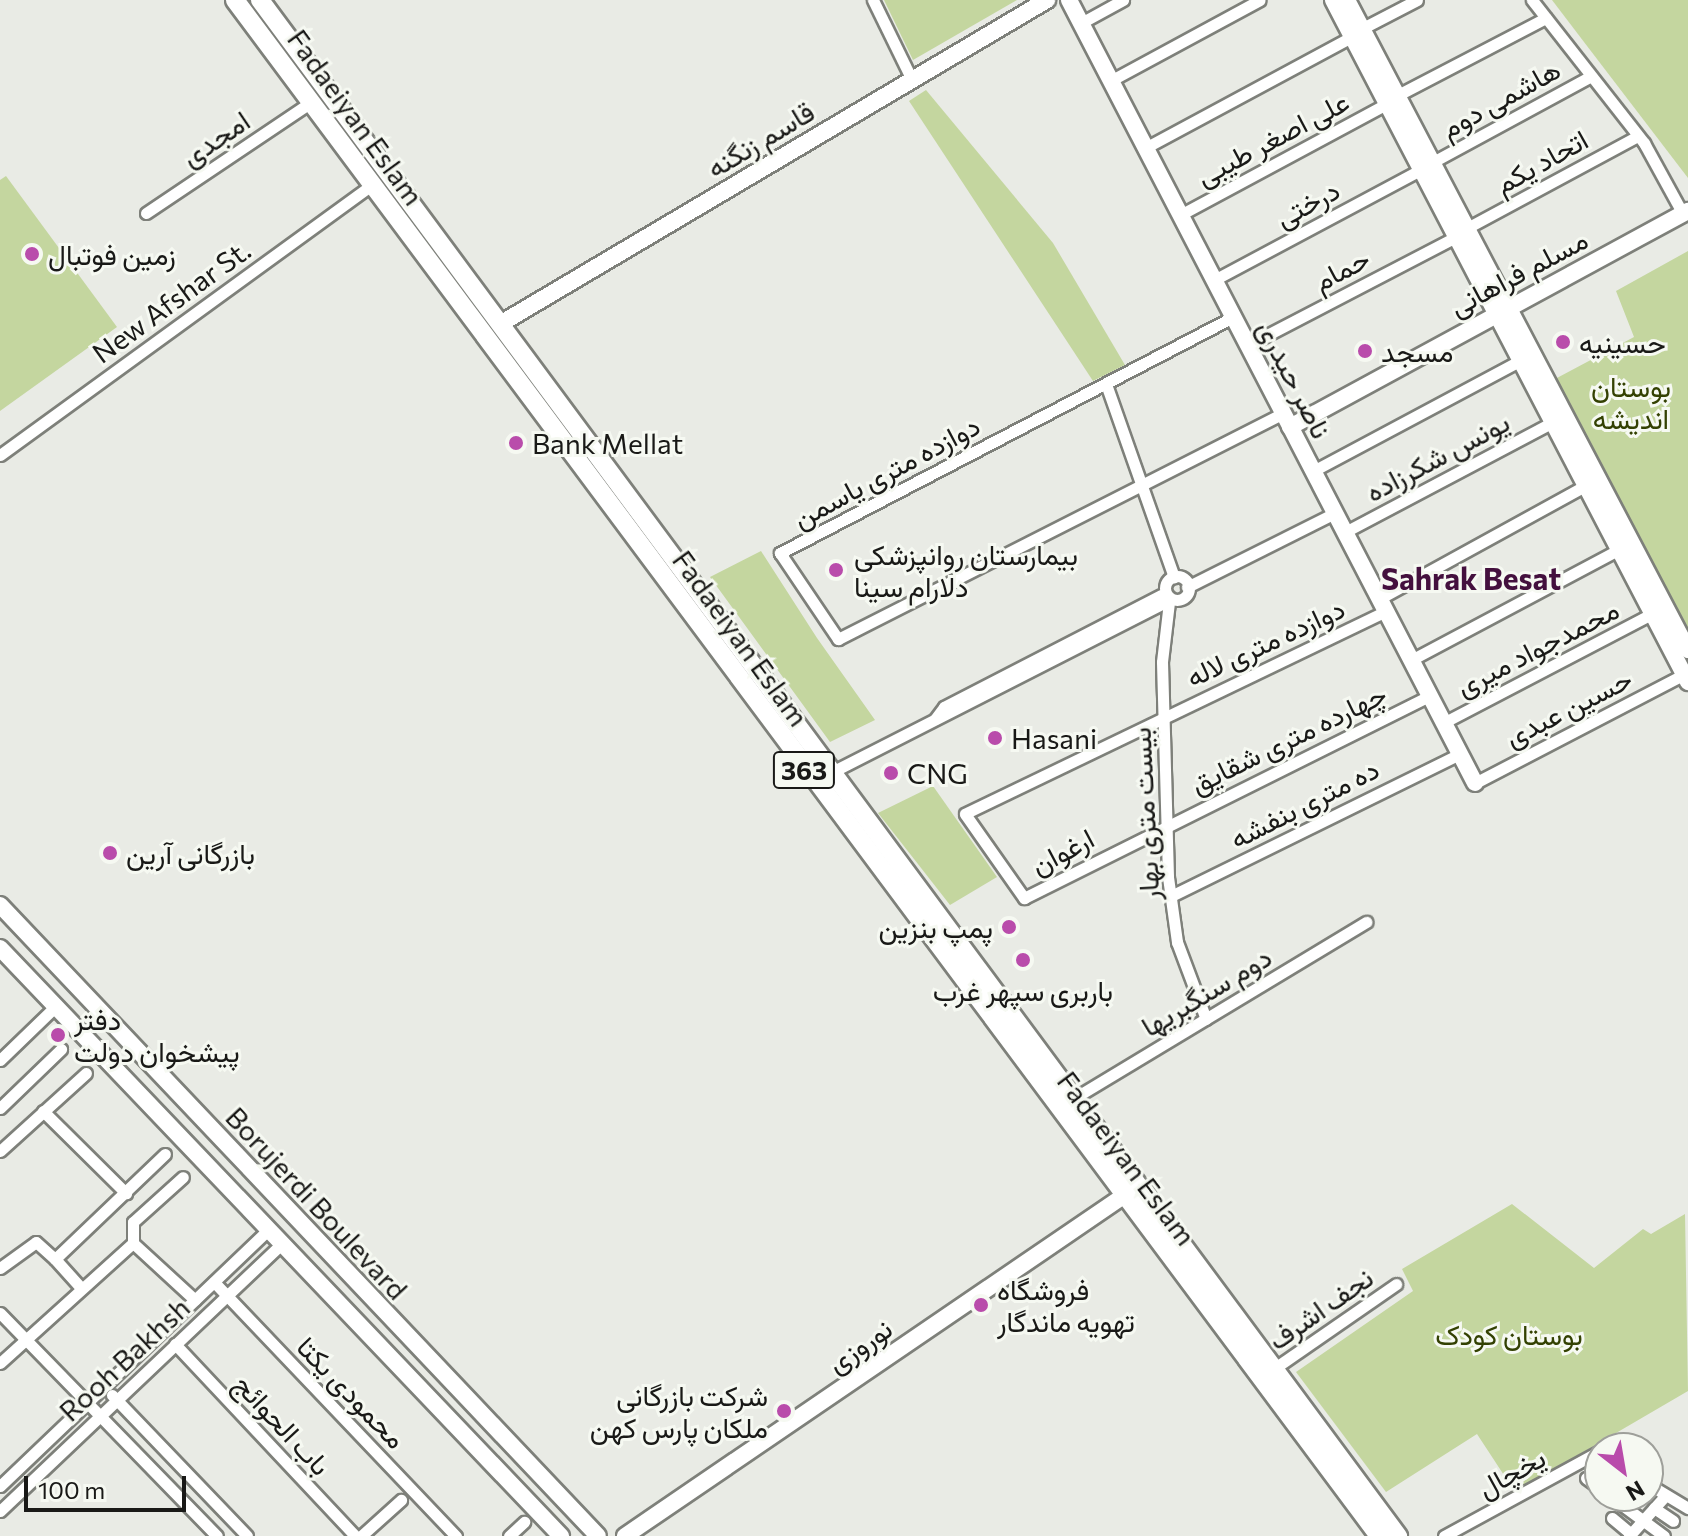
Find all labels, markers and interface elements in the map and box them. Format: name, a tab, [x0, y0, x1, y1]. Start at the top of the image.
street label: Fadaeiyan Eslam	[281, 23, 431, 211]
street label: هاشمی دوم	[1434, 51, 1566, 145]
street label: علی اصغر طیبی	[1190, 84, 1354, 192]
street label: قاسم زنگنه	[700, 94, 820, 184]
street label: امجدی	[174, 103, 256, 173]
street label: اتحاد یکم	[1489, 122, 1593, 200]
street label: درختی	[1269, 172, 1345, 234]
street label: مسلم فراهانی	[1443, 222, 1593, 322]
street label: New Afshar St.	[86, 232, 256, 370]
place label: زمین فوتبال	[48, 237, 176, 271]
street label: حمام	[1307, 240, 1375, 298]
marker: زمین فوتبال	[23, 245, 41, 263]
street label: ناصر حیدری	[1251, 314, 1339, 444]
place label: حسینیه	[1579, 325, 1666, 359]
marker: حسینیه	[1554, 333, 1572, 351]
place label: مسجد	[1381, 334, 1454, 368]
marker: مسجد	[1356, 342, 1374, 360]
park label: بوستان اندیشه	[1591, 369, 1671, 435]
street label: یونس شکرزاده	[1359, 404, 1515, 508]
street label: دوازده متری یاسمن	[787, 408, 985, 534]
place label: Bank Mellat	[532, 426, 683, 460]
marker: Bank Mellat	[507, 434, 525, 452]
place label: بیمارستان روانپزشکی دلارام سینا	[854, 537, 1078, 603]
street label: Fadaeiyan Eslam	[666, 544, 816, 732]
marker: بیمارستان روانپزشکی دلارام سینا	[825, 559, 847, 581]
district label: Sahrak Besat	[1381, 560, 1561, 596]
street label: دوازده متری لاله	[1180, 591, 1350, 693]
street label: محمدجواد میری	[1450, 592, 1624, 702]
street label: حسین عبدی	[1499, 661, 1637, 753]
street label: چهارده متری شقایق	[1185, 676, 1391, 800]
place label: Hasani	[1011, 721, 1097, 755]
street label: بیست متری بهار	[1123, 727, 1165, 901]
marker: Hasani	[986, 729, 1004, 747]
road number: 363	[772, 748, 836, 792]
street label: ده متری بنفشه	[1224, 751, 1384, 855]
place label: CNG	[907, 756, 968, 790]
marker: CNG	[882, 764, 900, 782]
street label: ارغوان	[1025, 821, 1099, 881]
place label: بازرگانی آرین	[126, 836, 255, 870]
marker: بازرگانی آرین	[101, 844, 119, 862]
place label: پمپ بنزین	[878, 910, 993, 944]
marker: پمپ بنزین	[1000, 918, 1018, 936]
street label: دوم سنگبریها	[1135, 939, 1277, 1043]
marker: باربری سپهر غرب	[1014, 951, 1032, 969]
place label: باربری سپهر غرب	[933, 973, 1113, 1007]
place label: دفتر پیشخوان دولت	[74, 1002, 240, 1068]
marker: دفتر پیشخوان دولت	[49, 1026, 67, 1044]
street label: Fadaeiyan Eslam	[1051, 1065, 1203, 1251]
street label: Borujerdi Boulevard	[219, 1100, 415, 1306]
street label: نجف اشرف	[1261, 1260, 1379, 1356]
place label: فروشگاه تهویه ماندگار	[997, 1272, 1135, 1338]
street label: Rooh Bakhsh	[52, 1290, 196, 1428]
marker: فروشگاه تهویه ماندگار	[972, 1296, 990, 1314]
street label: نوروزی	[820, 1311, 898, 1379]
park label: بوستان کودک	[1435, 1317, 1583, 1351]
street label: محمودی یکتا	[291, 1329, 413, 1455]
street label: باب الحوائج	[228, 1367, 338, 1481]
place label: شرکت بازرگانی ملکان پارس کهن	[590, 1378, 768, 1444]
marker: شرکت بازرگانی ملکان پارس کهن	[775, 1402, 793, 1420]
north arrow	[1584, 1432, 1664, 1512]
street label: یخچال	[1471, 1440, 1551, 1504]
scale bar	[28, 1460, 190, 1510]
text: 100 m	[38, 1475, 105, 1504]
text: N	[1622, 1475, 1650, 1507]

